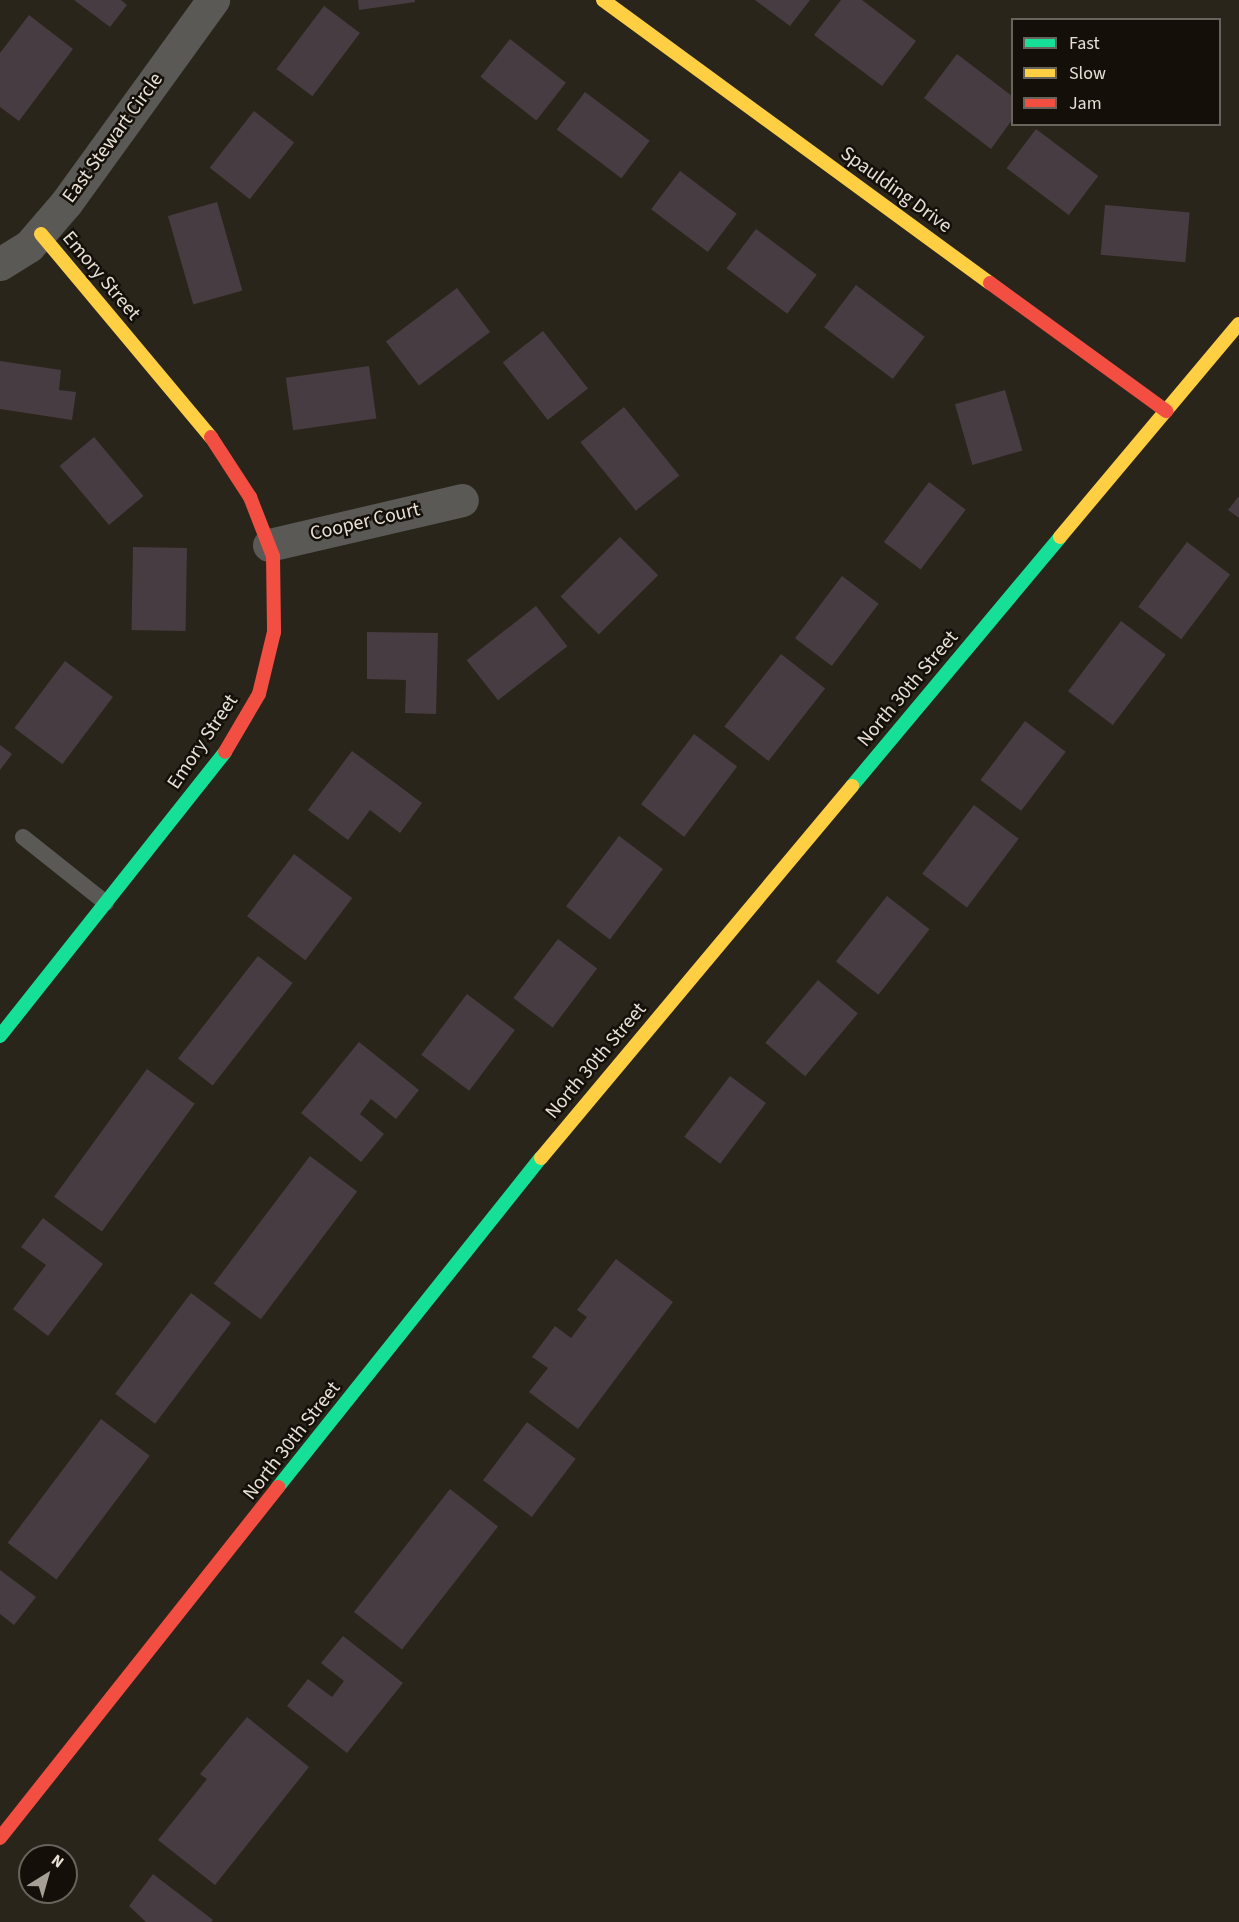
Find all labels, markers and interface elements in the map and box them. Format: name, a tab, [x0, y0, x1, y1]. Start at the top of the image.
legend	[1011, 18, 1221, 126]
text: Fast	[1069, 31, 1100, 56]
text: Slow	[1069, 61, 1106, 86]
street label: East Stewart Circle	[58, 68, 168, 208]
text: Jam	[1069, 91, 1102, 116]
street label: Spaulding Drive	[836, 142, 956, 238]
street label: Emory Street	[57, 227, 145, 325]
street label: Cooper Court	[308, 498, 422, 546]
street label: North 30th Street	[853, 626, 963, 752]
street label: Emory Street	[163, 690, 243, 794]
street label: North 30th Street	[541, 998, 651, 1124]
street label: North 30th Street	[238, 1377, 346, 1505]
north arrow	[18, 1844, 78, 1904]
text: N	[47, 1849, 68, 1873]

